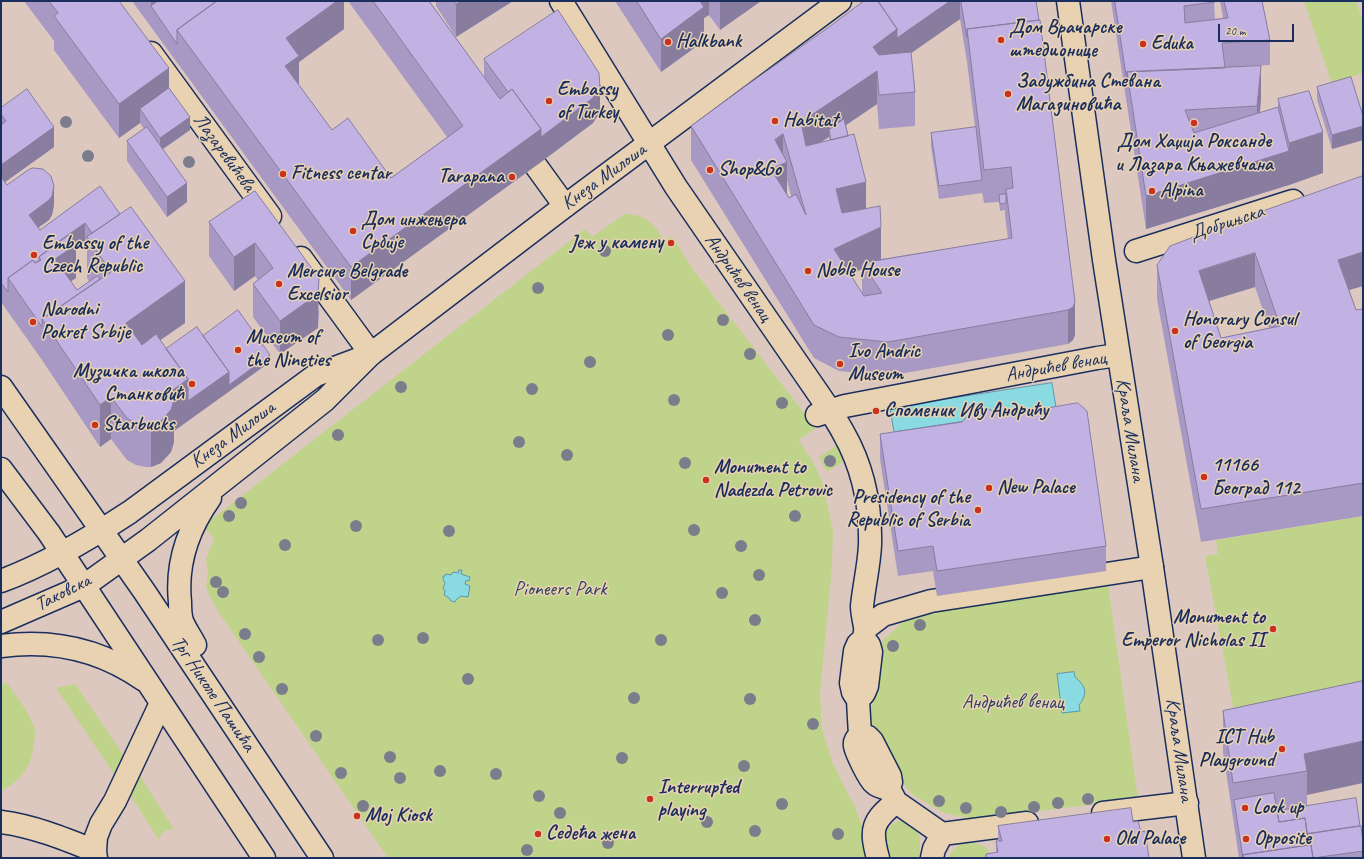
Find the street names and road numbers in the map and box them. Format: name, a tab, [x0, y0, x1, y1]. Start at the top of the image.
street label: Лазаревићева	[188, 109, 260, 197]
street label: Кнеза Милоша	[557, 138, 651, 216]
street label: Добрињска	[1187, 200, 1267, 246]
street label: Андрићев венац	[699, 229, 777, 327]
street label: Андрићев венац	[1004, 346, 1108, 388]
street label: Краља Милана	[1110, 377, 1150, 483]
street label: Кнеза Милоша	[186, 396, 280, 474]
street label: Таковска	[31, 569, 95, 617]
street label: Трг Николе Пашића	[165, 632, 261, 756]
street label: Краља Милана	[1160, 697, 1198, 803]

